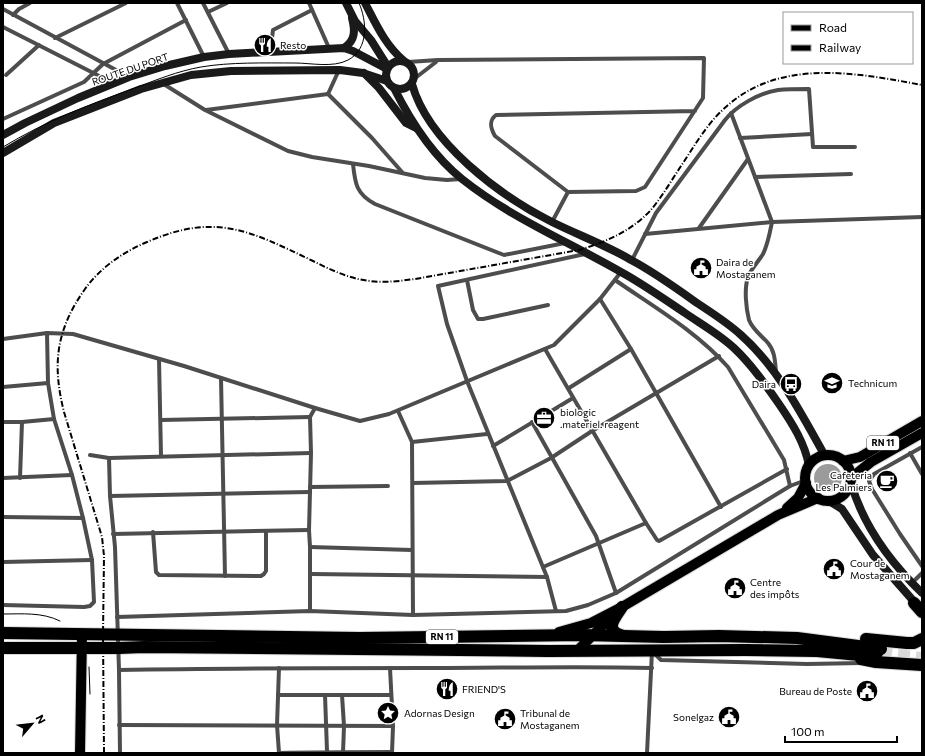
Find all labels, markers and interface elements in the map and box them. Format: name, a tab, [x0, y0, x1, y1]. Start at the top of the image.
legend	[783, 12, 913, 64]
text: Road	[819, 20, 847, 34]
restaurant icon: Resto	[252, 32, 278, 58]
place label: Resto	[280, 39, 306, 51]
text: Railway	[819, 40, 861, 54]
street label: ROUTE DU PORT	[90, 50, 170, 88]
public building icon: Daira de Mostaganem	[688, 255, 714, 281]
place label: Daira de Mostaganem	[716, 256, 776, 280]
school or university icon: Technicum	[819, 370, 845, 396]
bus stop icon: Daira	[778, 371, 804, 397]
place label: Technicum	[848, 377, 897, 389]
place label: Daira	[752, 378, 776, 390]
office icon: biologic .materiel. reagent	[531, 405, 557, 431]
place label: biologic .materiel. reagent	[560, 406, 639, 430]
road number: RN 11	[867, 436, 899, 450]
cafe icon: Cafeteria Les Palmiers	[874, 468, 900, 494]
place label: Cafeteria Les Palmiers	[816, 469, 872, 493]
public building icon: Cour de Mostaganem	[821, 556, 847, 582]
place label: Cour de Mostaganem	[850, 557, 910, 581]
public building icon: Centre des impôts	[722, 575, 748, 601]
place label: Centre des impôts	[750, 576, 800, 600]
road number: RN 11	[426, 630, 458, 644]
restaurant icon: FRIEND'S	[434, 676, 460, 702]
public building icon: Bureau de Poste	[854, 678, 880, 704]
place label: FRIEND'S	[462, 683, 506, 695]
place label: Bureau de Poste	[779, 685, 852, 697]
place icon: Adornas Design	[375, 700, 401, 726]
north arrow	[12, 704, 52, 744]
public building icon: Sonelgaz	[716, 704, 742, 730]
public building icon: Tribunal de Mostaganem	[492, 706, 518, 732]
place label: Adornas Design	[404, 707, 475, 719]
place label: Tribunal de Mostaganem	[520, 707, 580, 731]
place label: Sonelgaz	[673, 711, 714, 723]
text: N	[34, 712, 49, 726]
scale bar	[785, 718, 897, 744]
text: 100 m	[791, 724, 825, 738]

